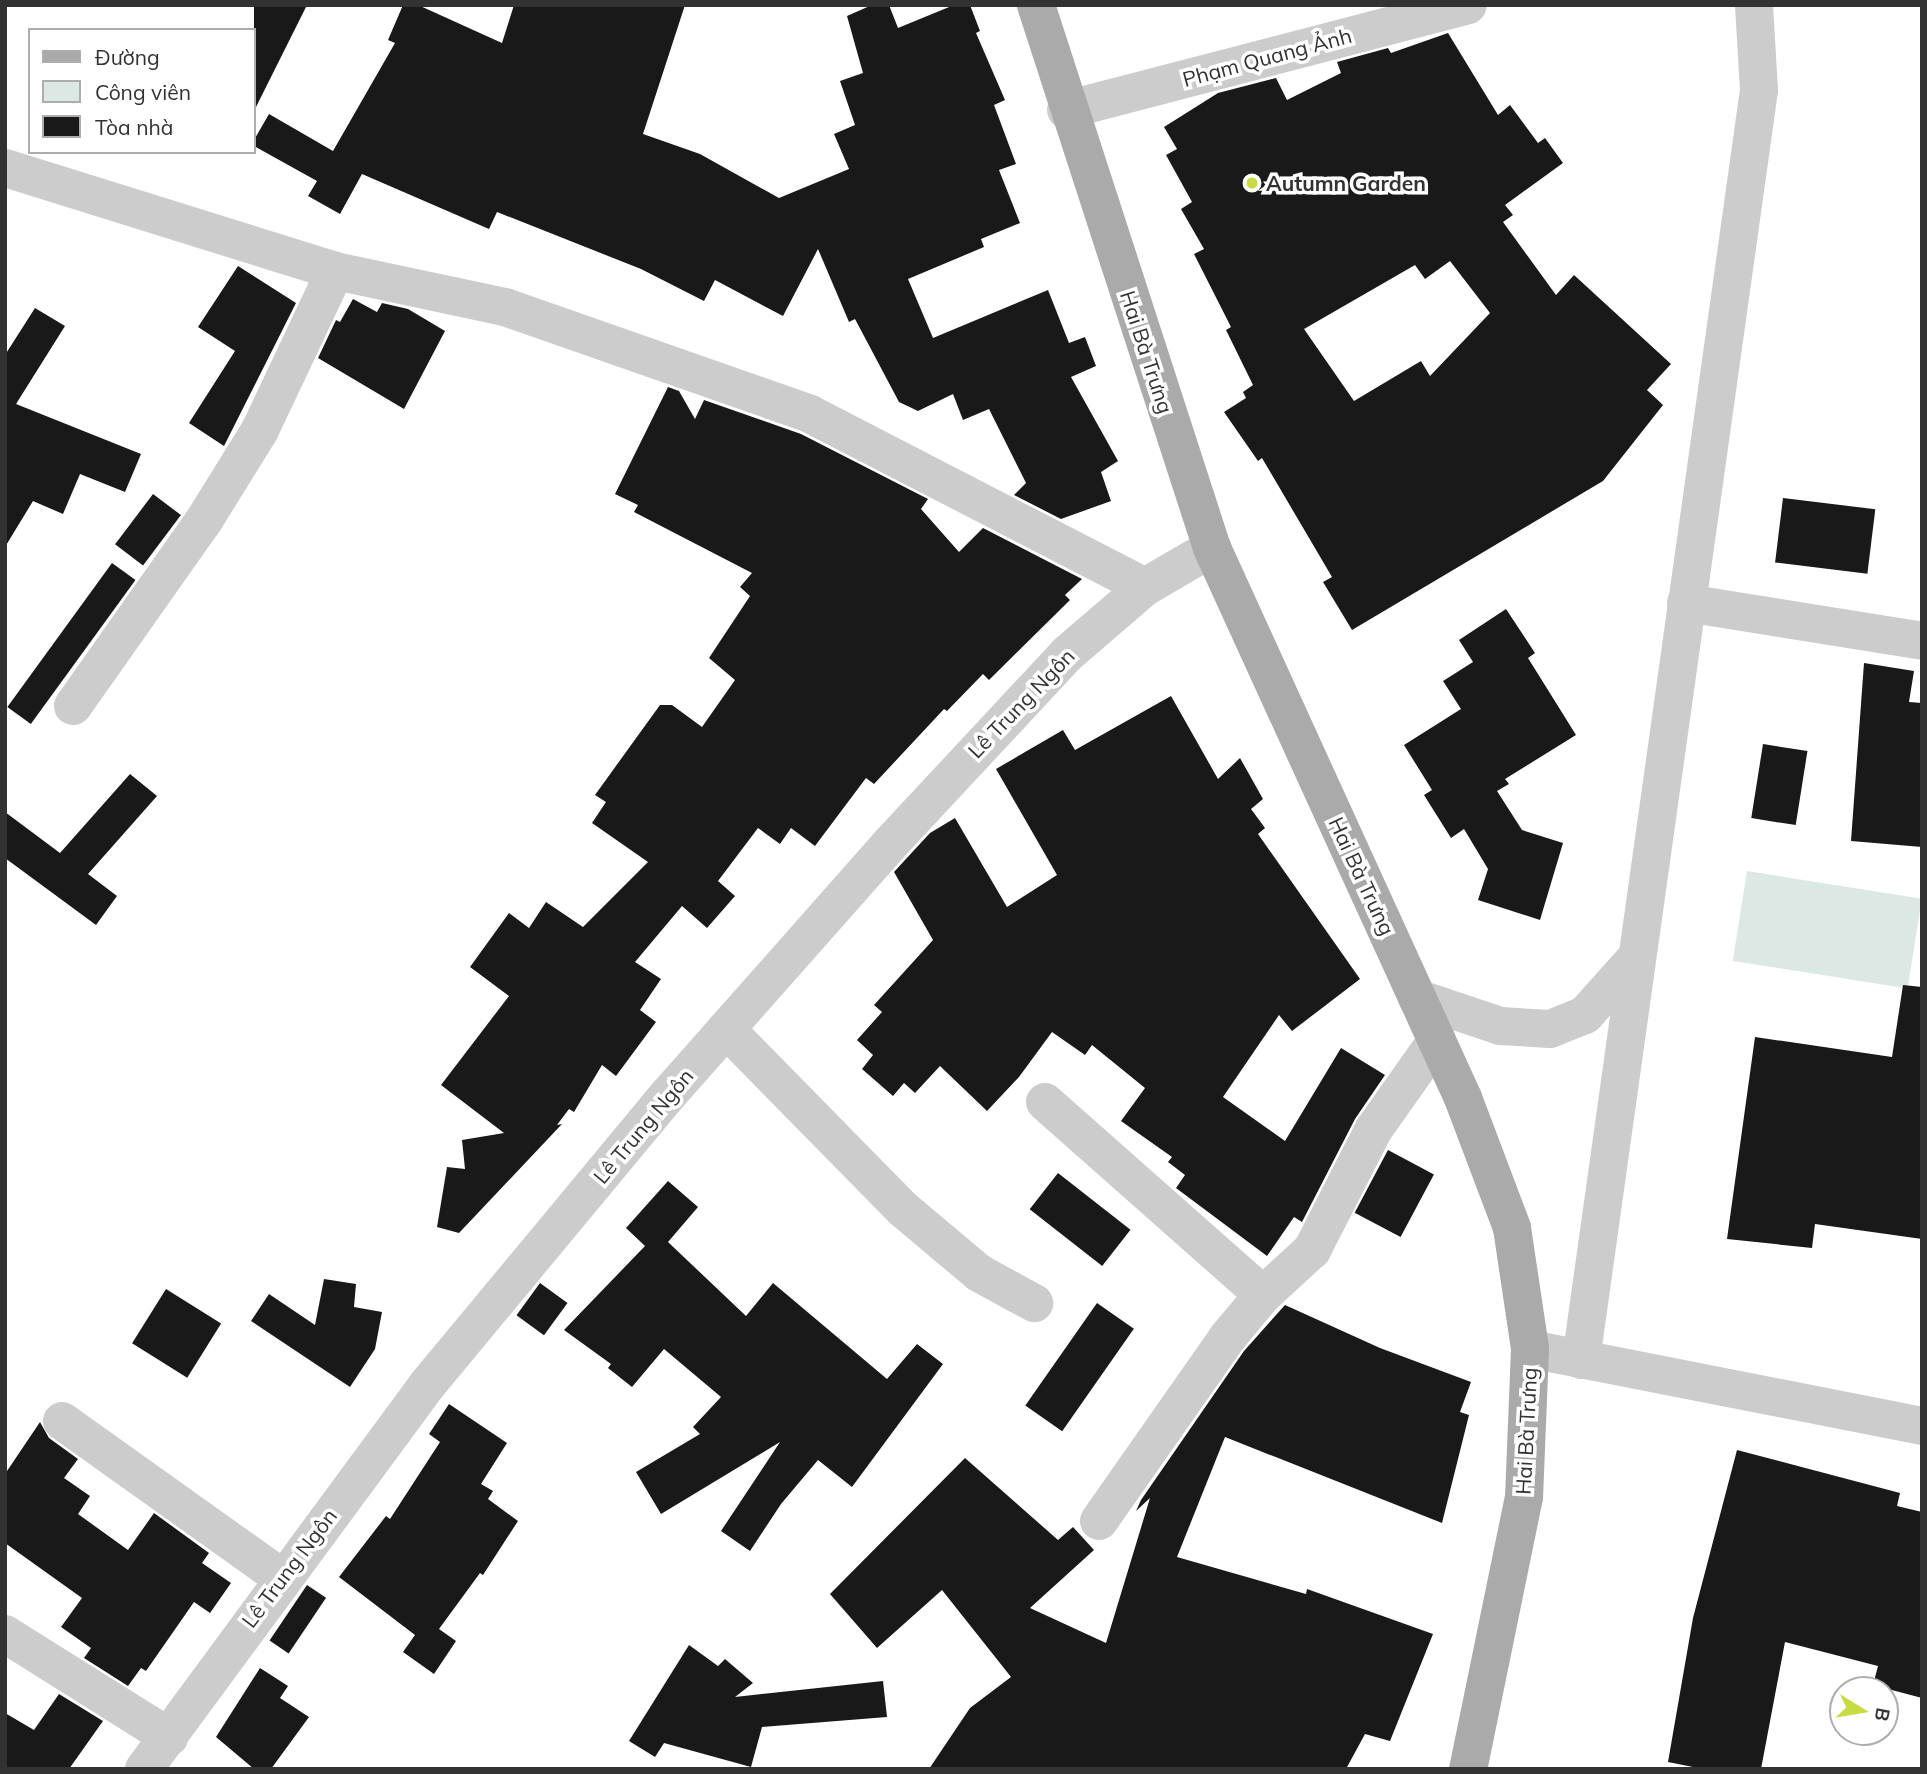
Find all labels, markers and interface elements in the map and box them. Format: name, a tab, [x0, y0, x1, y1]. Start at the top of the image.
street label: Phạm Quang Ảnh	[1180, 22, 1354, 92]
legend	[28, 28, 256, 154]
text: Đường	[95, 44, 160, 70]
text: Công viên	[95, 79, 191, 105]
text: Tòa nhà	[95, 114, 173, 140]
place label: Autumn Garden	[1266, 170, 1426, 196]
marker: Autumn Garden	[1244, 175, 1260, 191]
street label: Hai Bà Trưng	[1115, 288, 1179, 416]
street label: Lê Trung Ngôn	[963, 643, 1079, 763]
street label: Hai Bà Trưng	[1324, 813, 1400, 939]
street label: Lê Trung Ngôn	[588, 1063, 698, 1189]
street label: Hai Bà Trưng	[1510, 1367, 1542, 1495]
street label: Lê Trung Ngôn	[236, 1504, 342, 1632]
north arrow	[1829, 1676, 1899, 1746]
text: B	[1870, 1706, 1896, 1723]

